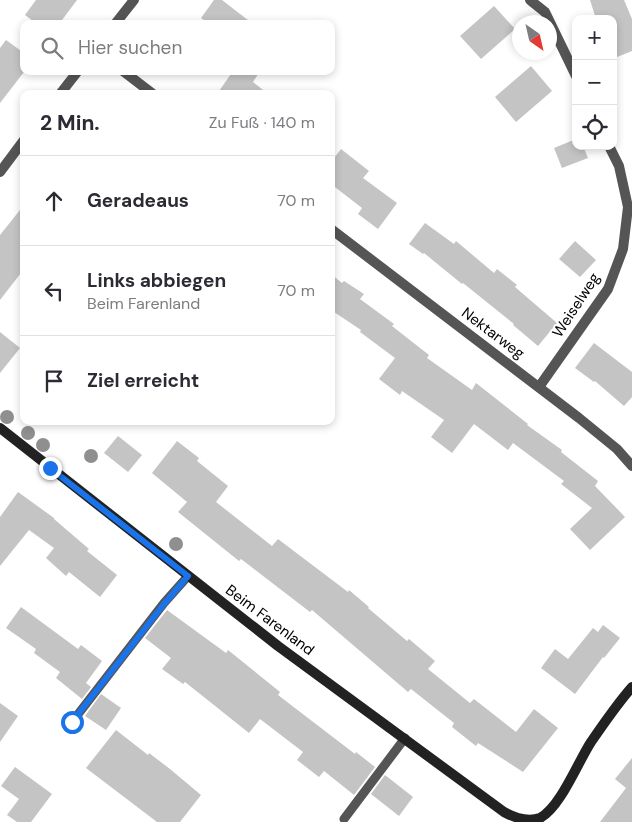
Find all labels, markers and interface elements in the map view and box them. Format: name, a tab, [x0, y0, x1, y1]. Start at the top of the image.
north arrow	[512, 15, 557, 60]
map controls	[572, 15, 617, 150]
button: +	[572, 15, 617, 60]
search box	[20, 20, 335, 75]
icon: search	[38, 34, 66, 62]
text: Hier suchen	[78, 35, 182, 60]
button: −	[572, 60, 617, 105]
button: locate	[572, 105, 617, 150]
text: 2 Min.	[40, 109, 100, 137]
text: Zu Fuß · 140 m	[209, 112, 315, 133]
icon: ahead	[40, 187, 68, 215]
text: Geradeaus	[87, 188, 189, 213]
text: 70 m	[277, 190, 315, 211]
text: Links abbiegen	[87, 268, 226, 293]
street label: Weiselweg	[548, 269, 604, 341]
icon: left	[40, 277, 68, 305]
text: 70 m	[277, 280, 315, 301]
text: Beim Farenland	[87, 293, 200, 314]
street label: Nektarweg	[457, 303, 529, 363]
icon: arrive	[40, 367, 68, 395]
text: Ziel erreicht	[87, 368, 199, 393]
route end	[39, 457, 62, 480]
street label: Beim Farenland	[222, 580, 318, 660]
route start	[61, 711, 84, 734]

